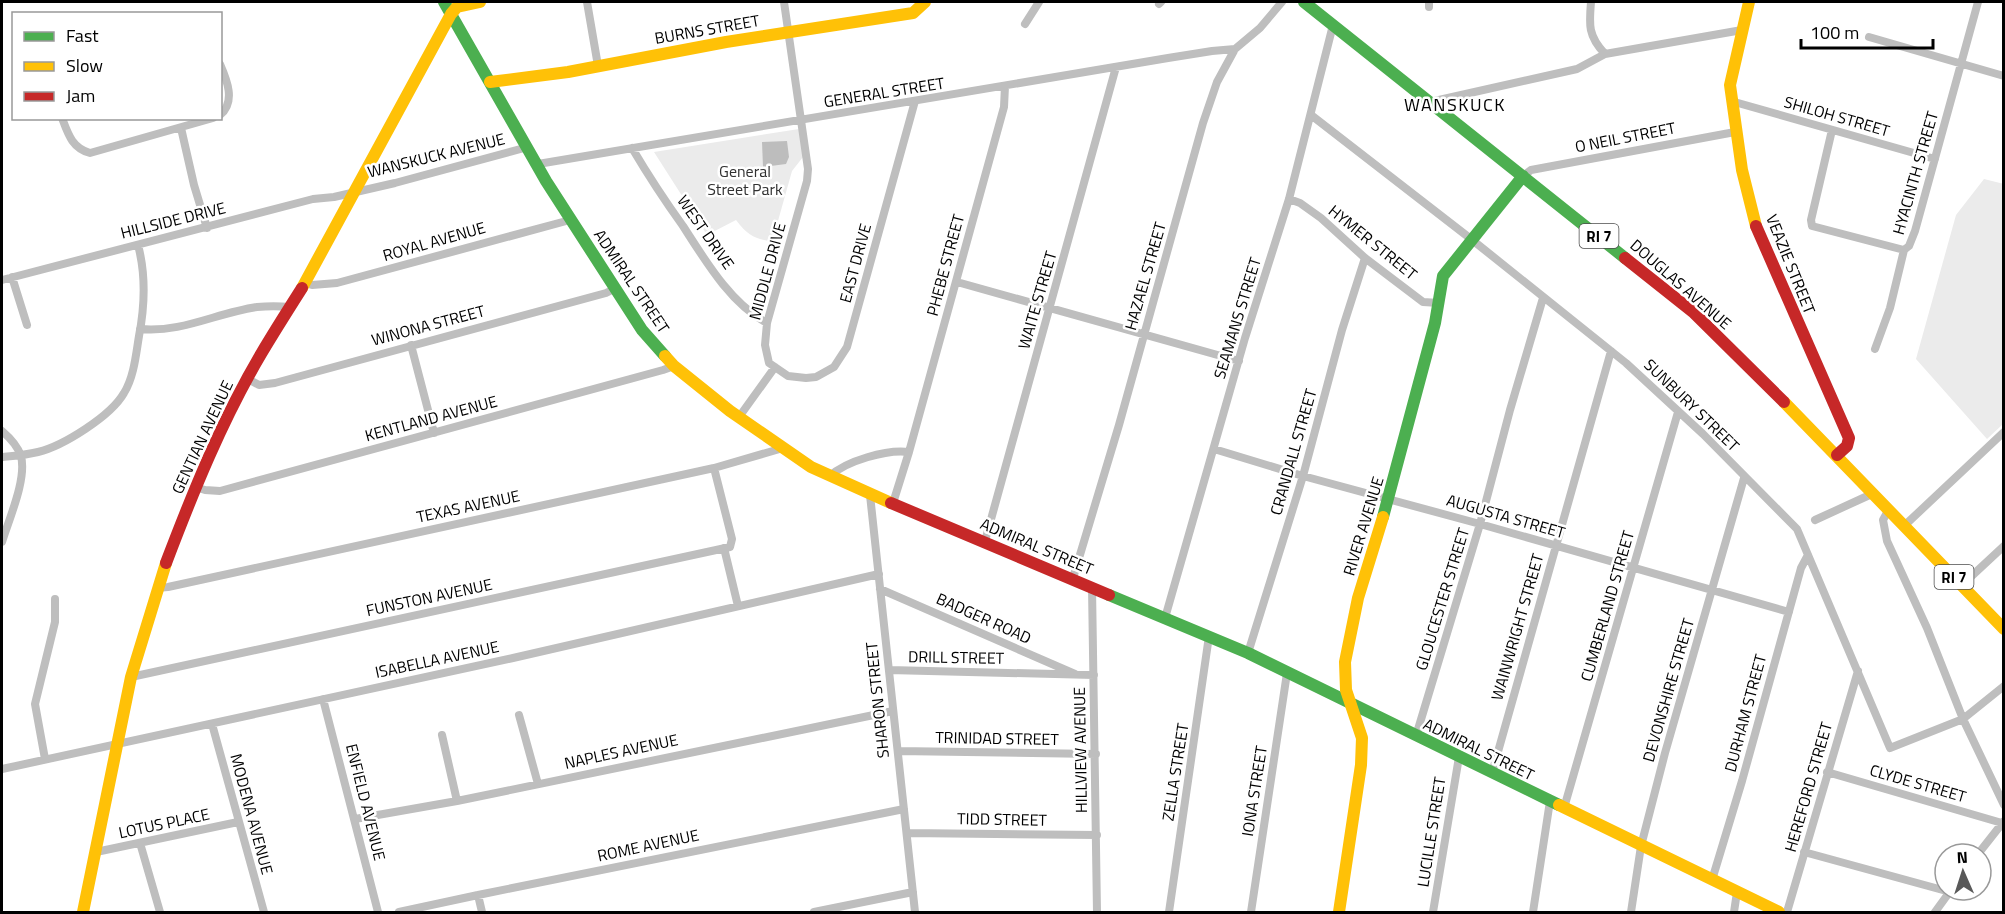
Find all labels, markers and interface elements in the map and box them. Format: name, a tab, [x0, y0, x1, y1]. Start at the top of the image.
street label: BURNS STREET	[653, 8, 762, 50]
legend	[12, 12, 222, 120]
scale bar	[1801, 12, 1933, 50]
text: 100 m	[1810, 19, 1859, 46]
text: Fast	[66, 22, 99, 49]
text: Slow	[66, 52, 103, 79]
street label: GENERAL STREET	[822, 71, 947, 113]
text: Jam	[66, 82, 95, 109]
street label: SHILOH STREET	[1781, 89, 1893, 143]
district label: WANSKUCK	[1404, 91, 1506, 118]
street label: HYACINTH STREET	[1886, 108, 1944, 237]
street label: O NEIL STREET	[1573, 115, 1678, 159]
street label: WANSKUCK AVENUE	[365, 126, 507, 184]
park label: General Street Park	[707, 159, 783, 201]
street label: WEST DRIVE	[672, 190, 741, 274]
street label: HILLSIDE DRIVE	[118, 195, 228, 245]
street label: HYMER STREET	[1323, 199, 1423, 286]
street label: PHEBE STREET	[920, 211, 970, 319]
street label: VEAZIE STREET	[1760, 211, 1822, 318]
street label: ROYAL AVENUE	[380, 215, 488, 267]
street label: MIDDLE DRIVE	[742, 219, 792, 323]
street label: HAZAEL STREET	[1118, 219, 1172, 333]
street label: EAST DRIVE	[833, 221, 877, 305]
street label: ADMIRAL STREET	[588, 224, 676, 338]
road number: RI 7	[1580, 224, 1618, 248]
street label: DOUGLAS AVENUE	[1625, 233, 1737, 335]
street label: WAITE STREET	[1012, 248, 1063, 352]
street label: SEAMANS STREET	[1207, 254, 1267, 382]
street label: WINONA STREET	[369, 298, 488, 352]
street label: SUNBURY STREET	[1639, 353, 1746, 457]
street label: GENTIAN AVENUE	[165, 376, 239, 498]
street label: CRANDALL STREET	[1264, 385, 1323, 518]
street label: KENTLAND AVENUE	[362, 389, 500, 447]
street label: RIVER AVENUE	[1337, 473, 1390, 579]
street label: TEXAS AVENUE	[414, 483, 522, 529]
street label: AUGUSTA STREET	[1444, 488, 1569, 545]
street label: ADMIRAL STREET	[977, 511, 1098, 581]
street label: GLOUCESTER STREET	[1409, 524, 1475, 673]
street label: CUMBERLAND STREET	[1574, 527, 1640, 684]
street label: WAINWRIGHT STREET	[1485, 550, 1550, 703]
road number: RI 7	[1934, 565, 1974, 589]
street label: FUNSTON AVENUE	[364, 572, 494, 622]
street label: BADGER ROAD	[933, 586, 1035, 650]
street label: DEVONSHIRE STREET	[1636, 615, 1700, 765]
street label: ISABELLA AVENUE	[373, 634, 501, 684]
street label: SHARON STREET	[859, 640, 895, 759]
street label: DRILL STREET	[908, 644, 1005, 670]
street label: DURHAM STREET	[1718, 651, 1772, 774]
street label: HILLVIEW AVENUE	[1067, 687, 1093, 813]
street label: ADMIRAL STREET	[1419, 712, 1539, 787]
street label: HEREFORD STREET	[1778, 719, 1838, 855]
street label: ZELLA STREET	[1155, 721, 1195, 823]
street label: TRINIDAD STREET	[935, 725, 1060, 751]
street label: NAPLES AVENUE	[562, 727, 680, 775]
street label: ENFIELD AVENUE	[340, 741, 392, 863]
street label: IONA STREET	[1235, 743, 1273, 838]
street label: MODENA AVENUE	[224, 751, 280, 877]
street label: CLYDE STREET	[1867, 758, 1970, 808]
street label: LUCILLE STREET	[1410, 775, 1452, 889]
street label: LOTUS PLACE	[116, 802, 212, 844]
street label: TIDD STREET	[957, 806, 1048, 832]
street label: ROME AVENUE	[595, 822, 701, 867]
north arrow	[1933, 842, 1993, 902]
text: N	[1956, 845, 1968, 869]

